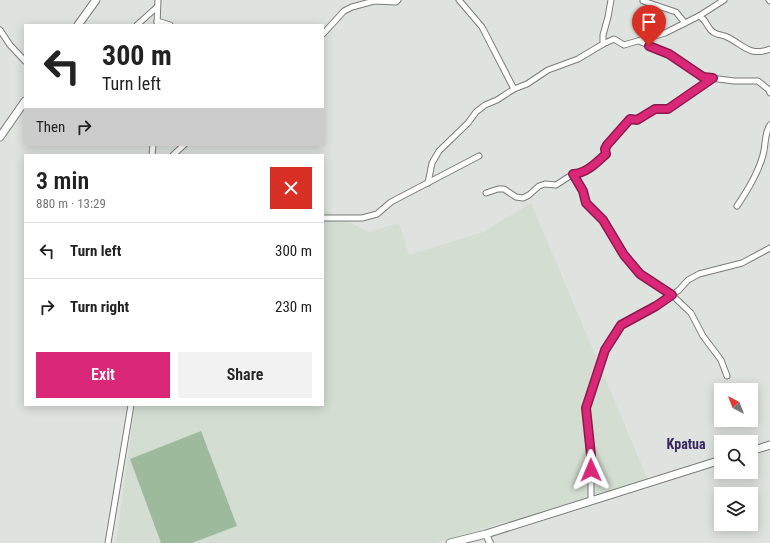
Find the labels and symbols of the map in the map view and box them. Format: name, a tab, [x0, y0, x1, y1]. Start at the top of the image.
pin	[632, 5, 666, 46]
north arrow	[714, 383, 758, 427]
district label: Kpatua	[666, 436, 706, 452]
position arrow	[570, 449, 612, 491]

